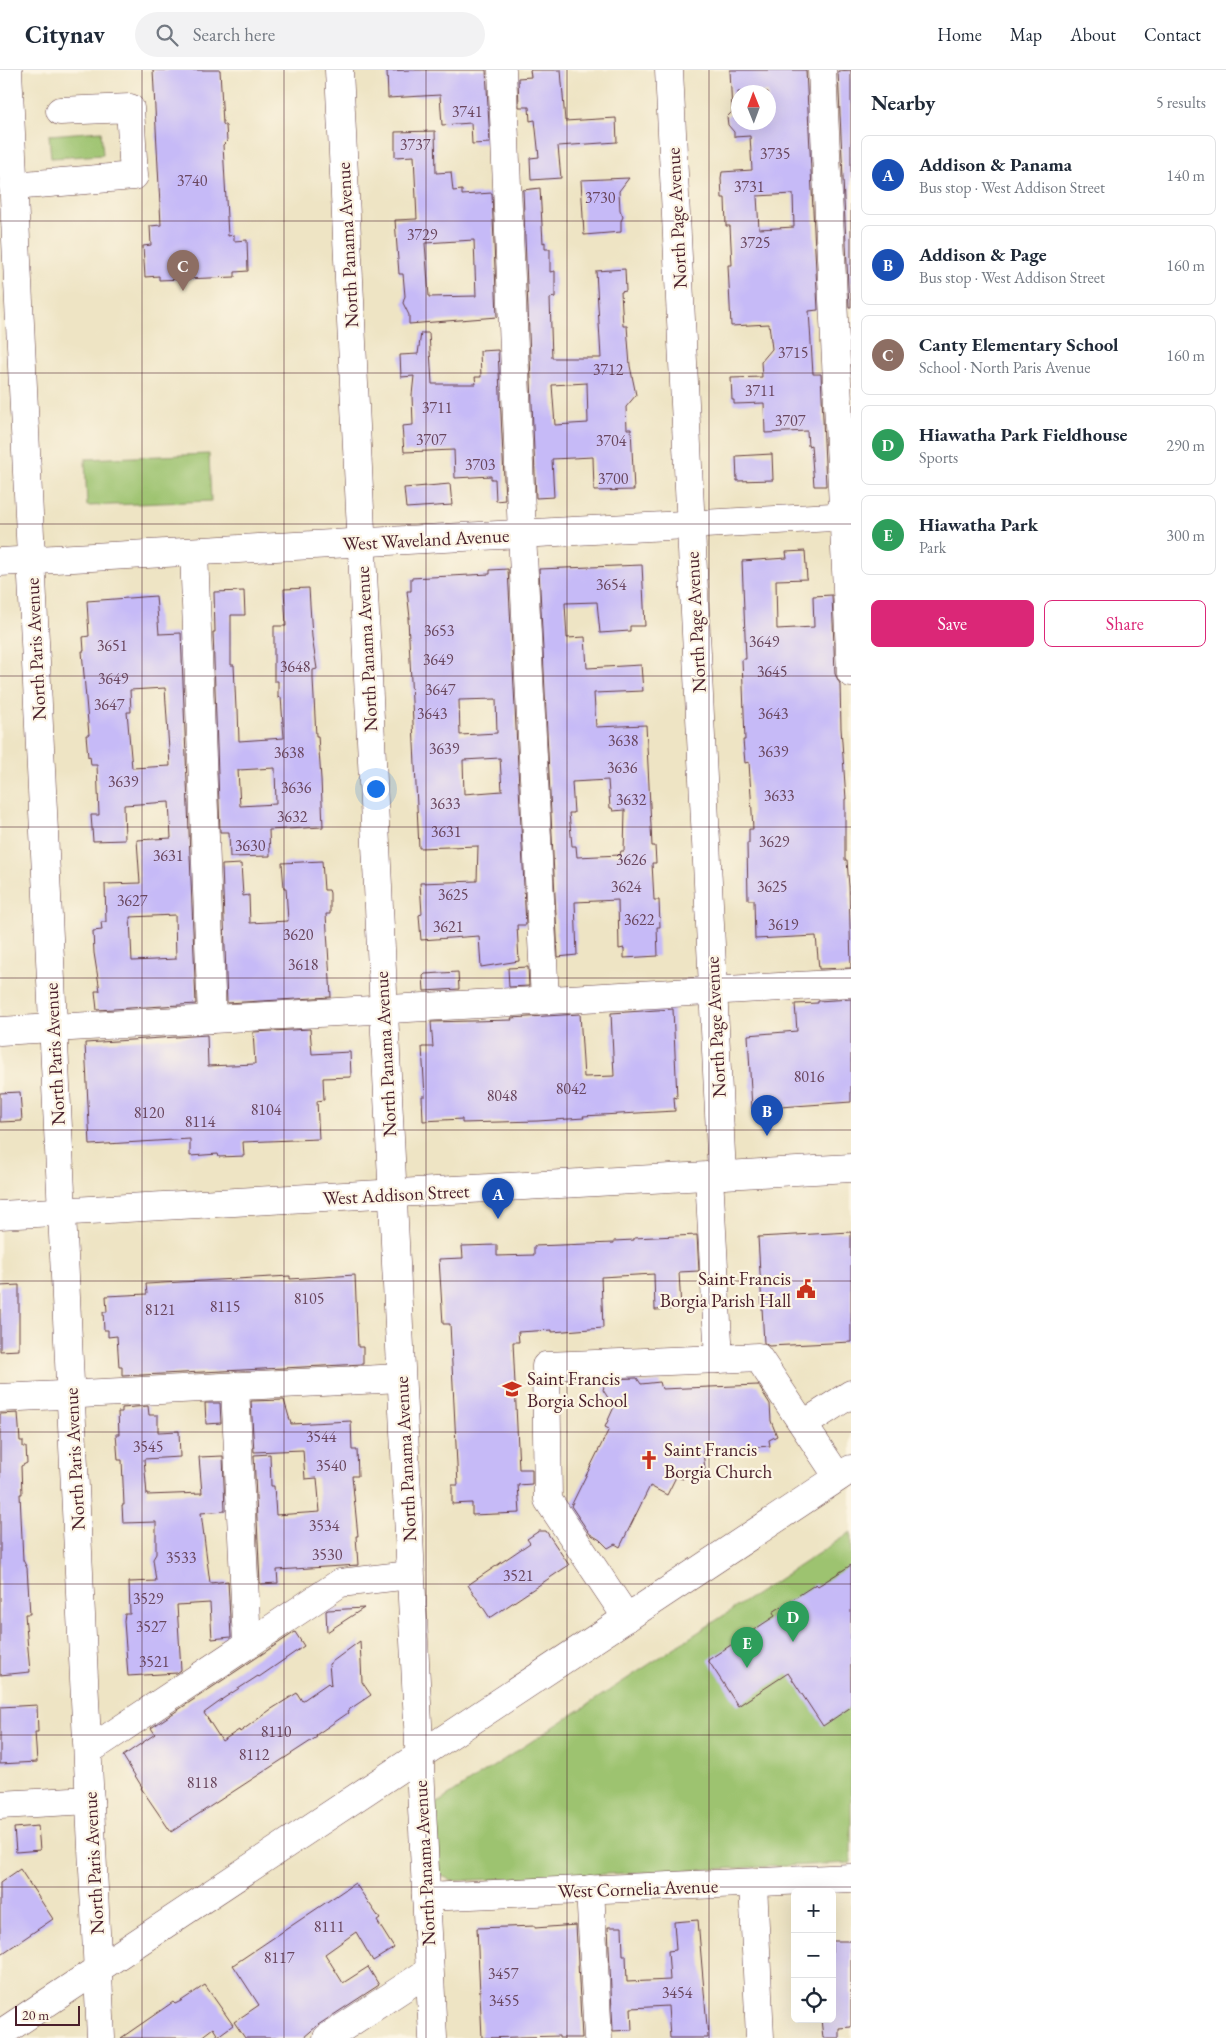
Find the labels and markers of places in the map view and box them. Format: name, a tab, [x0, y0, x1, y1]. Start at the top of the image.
pin: C	[167, 250, 199, 291]
pin: B	[751, 1095, 783, 1136]
pin: A	[482, 1178, 514, 1219]
place label: Saint Francis Borgia Parish Hall	[660, 1266, 791, 1313]
public building icon: Saint Francis Borgia Parish Hall	[795, 1278, 817, 1300]
place label: Saint Francis Borgia School	[527, 1366, 628, 1413]
school or university icon: Saint Francis Borgia School	[501, 1378, 523, 1400]
place label: Saint Francis Borgia Church	[664, 1437, 773, 1484]
church icon: Saint Francis Borgia Church	[638, 1449, 660, 1471]
pin: D	[777, 1601, 809, 1642]
pin: E	[731, 1627, 763, 1668]

